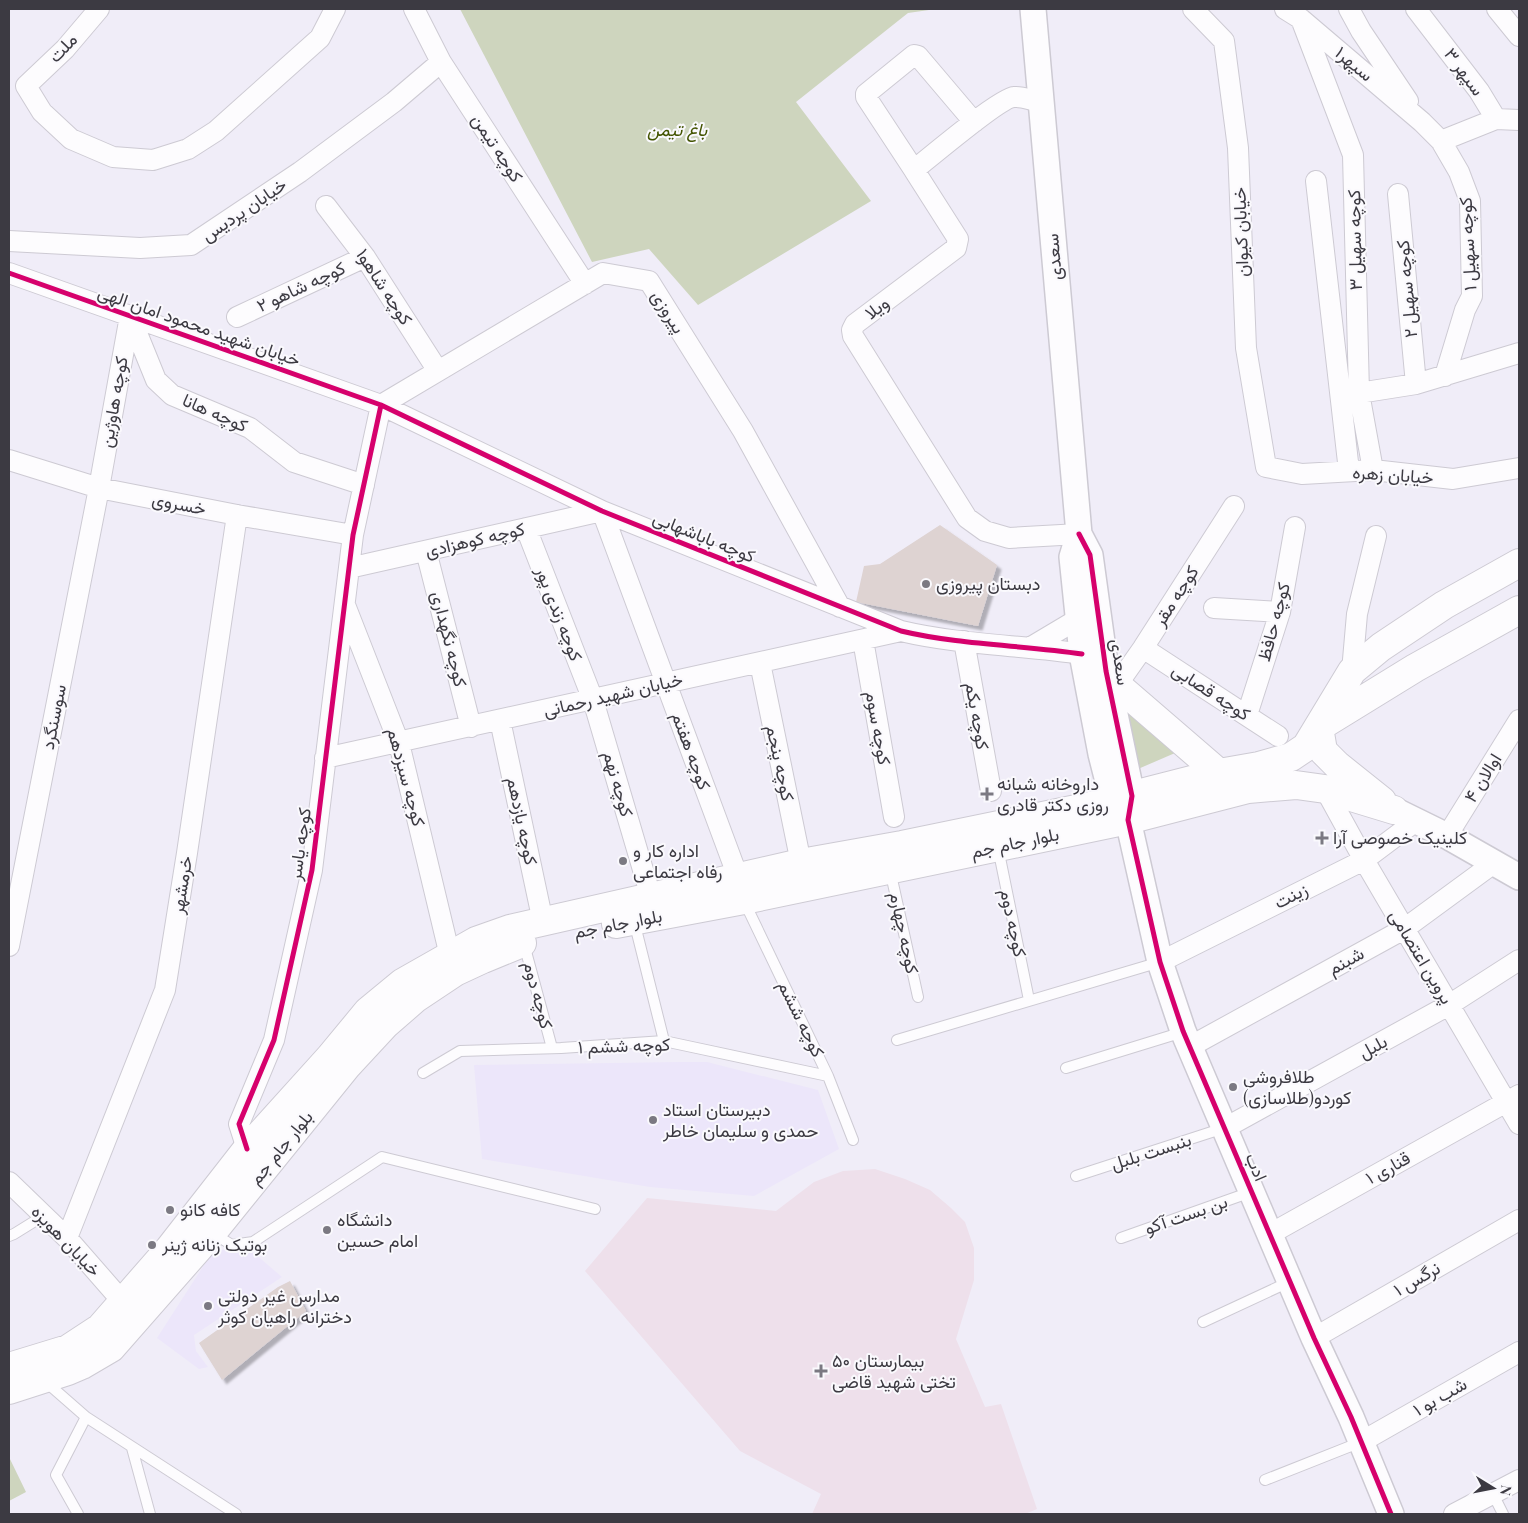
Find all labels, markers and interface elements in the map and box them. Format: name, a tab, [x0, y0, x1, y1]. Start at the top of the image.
street label: ملت	[43, 27, 82, 67]
street label: سپهر۱	[1330, 40, 1379, 87]
street label: سپهر ۳	[1438, 43, 1490, 101]
street label: کوچه تیمن	[466, 109, 529, 187]
park label: باغ تیمن	[647, 117, 708, 143]
street label: خیابان پردیس	[196, 172, 291, 247]
street label: خیابان کیوان	[1226, 187, 1254, 277]
street label: کوچه سهیل ۳	[1341, 190, 1368, 291]
street label: کوچه سهیل ۱	[1453, 196, 1482, 292]
street label: سعدی	[1039, 233, 1067, 281]
street label: کوچه سهیل ۲	[1390, 239, 1423, 339]
street label: کوچه شاهو۱	[350, 244, 418, 330]
street label: کوچه شاهو ۲	[252, 255, 349, 318]
street label: خیابان شهید محمود امان الهی	[95, 279, 304, 371]
street label: پیروزی	[645, 285, 691, 338]
street label: ویلا	[859, 290, 893, 324]
street label: کوچه هاوژین	[93, 354, 134, 450]
street label: کوچه هانا	[179, 387, 252, 438]
street label: خیابان زهره	[1352, 459, 1434, 489]
street label: خسروی	[150, 486, 208, 520]
street label: کوچه باباشهابی	[649, 505, 759, 568]
street label: کوچه کوهزادی	[423, 516, 527, 563]
street label: کوچه مقر	[1146, 561, 1204, 632]
street label: کوچه زندی پور	[530, 562, 589, 665]
place label: دبستان پیروزی	[936, 571, 1040, 596]
marker: دبستان پیروزی	[920, 578, 932, 590]
street label: کوچه حافظ	[1251, 580, 1296, 664]
street label: کوچه نگهداری	[426, 588, 473, 689]
street label: سعدی	[1105, 637, 1136, 687]
street label: کوچه قصابی	[1167, 657, 1255, 726]
street label: خیابان شهید رحمانی	[541, 666, 685, 722]
street label: کوچه یکم	[959, 680, 996, 752]
street label: سوسنگرد	[35, 682, 71, 751]
street label: کوچه سوم	[860, 689, 897, 767]
street label: کوچه هفتم	[666, 708, 717, 793]
street label: کوچه پنجم	[760, 723, 801, 803]
street label: کوچه سیزدهم	[381, 725, 432, 829]
street label: کوچه نهم	[597, 748, 640, 820]
street label: اوالان ۴	[1458, 748, 1507, 807]
place label: داروخانه شبانه روزی دکتر قادری	[997, 771, 1109, 816]
street label: کوچه یازدهم	[501, 775, 544, 867]
marker: داروخانه شبانه روزی دکتر قادری	[981, 788, 993, 800]
street label: کوچه یاسر	[282, 806, 317, 883]
street label: بلوار جام جم	[969, 821, 1061, 864]
place label: کلینیک خصوصی آرا	[1333, 825, 1467, 849]
marker: کلینیک خصوصی آرا	[1315, 831, 1329, 845]
place label: اداره کار و رفاه اجتماعی	[633, 838, 723, 883]
street label: خرمشهر	[164, 854, 197, 917]
marker: اداره کار و رفاه اجتماعی	[617, 855, 629, 867]
street label: زینت	[1270, 877, 1311, 914]
street label: کوچه دوم	[994, 886, 1033, 959]
street label: کوچه چهارم	[884, 890, 925, 976]
street label: بلوار جام جم	[572, 903, 664, 944]
street label: پروین اعتصامی	[1383, 905, 1460, 1009]
street label: شبنم	[1323, 940, 1368, 981]
street label: کوچه دوم	[517, 958, 560, 1032]
street label: کوچه ششم	[772, 976, 831, 1061]
street label: بلبل	[1354, 1029, 1391, 1064]
street label: کوچه ششم ۱	[577, 1031, 671, 1060]
place label: طلافروشی کوردو(طلاسازی)	[1243, 1064, 1351, 1109]
marker: طلافروشی کوردو(طلاسازی)	[1227, 1081, 1239, 1093]
place label: دبیرستان استاد حمدی و سلیمان خاطر	[662, 1097, 818, 1142]
street label: بلوار جام جم	[243, 1105, 318, 1190]
marker: دبیرستان استاد حمدی و سلیمان خاطر	[647, 1114, 659, 1126]
street label: بنبست بلبل	[1107, 1127, 1194, 1175]
street label: قناری ۱	[1361, 1145, 1414, 1189]
street label: ادب	[1240, 1149, 1274, 1184]
street label: بن بست آکو	[1141, 1189, 1230, 1239]
place label: کافه کانو	[180, 1197, 241, 1221]
street label: خیابان هویزه	[27, 1199, 107, 1281]
marker: کافه کانو	[164, 1204, 176, 1216]
place label: دانشگاه امام حسین	[337, 1207, 418, 1253]
marker: دانشگاه امام حسین	[321, 1224, 333, 1236]
place label: بوتیک زنانه ژینر	[161, 1232, 267, 1256]
marker: بوتیک زنانه ژینر	[146, 1239, 158, 1251]
street label: نرگس ۱	[1389, 1255, 1444, 1301]
place label: مدارس غیر دولتی دخترانه راهیان کوثر	[217, 1283, 352, 1328]
marker: مدارس غیر دولتی دخترانه راهیان کوثر	[202, 1300, 214, 1312]
place label: بیمارستان ۵۰ تختی شهید قاضی	[832, 1348, 956, 1393]
marker: بیمارستان ۵۰ تختی شهید قاضی	[814, 1364, 828, 1378]
street label: شب بو ۱	[1408, 1371, 1471, 1421]
north arrow	[1468, 1463, 1518, 1513]
text: N	[1496, 1484, 1517, 1497]

